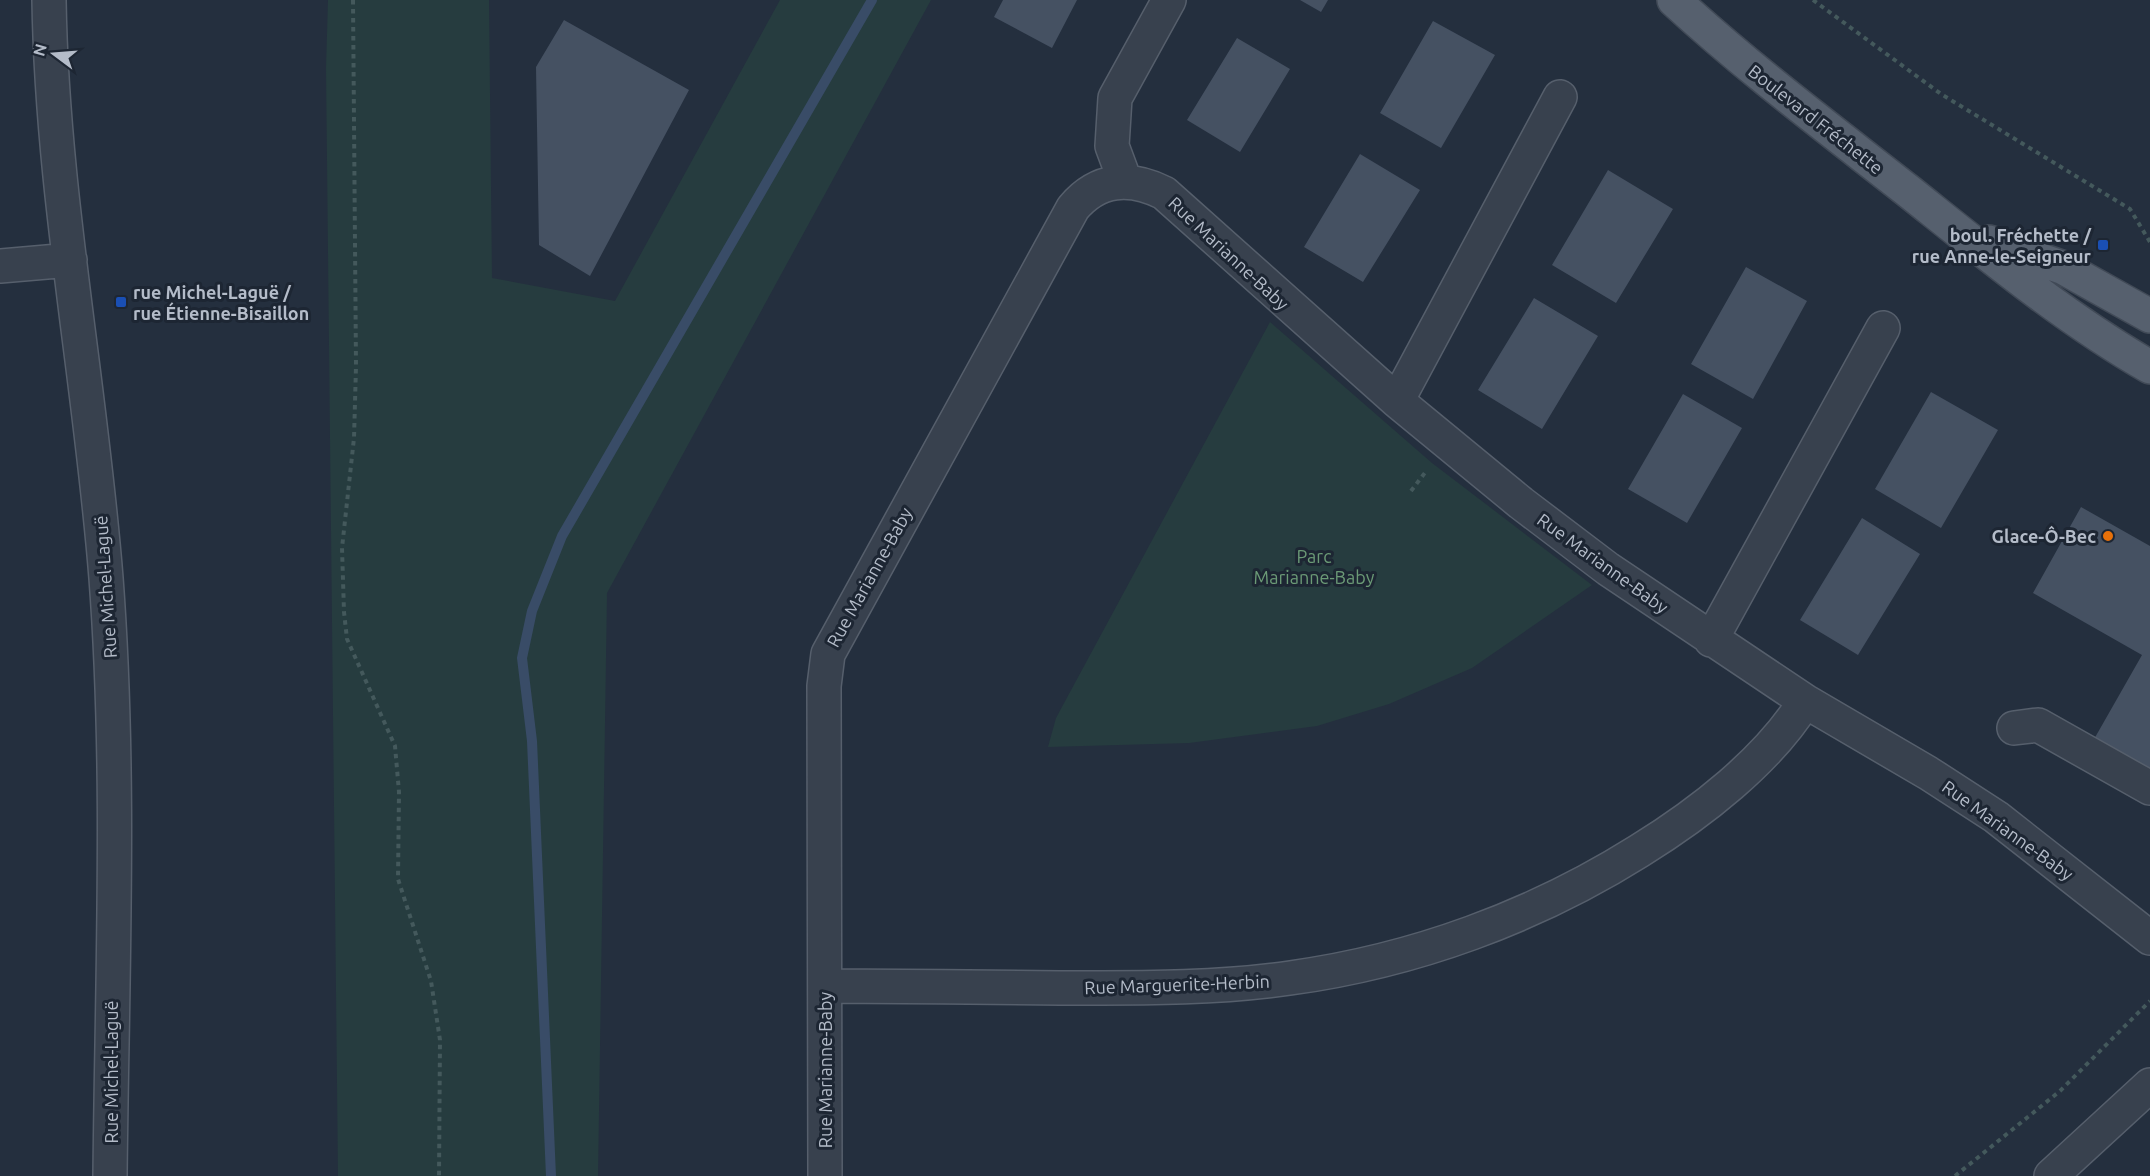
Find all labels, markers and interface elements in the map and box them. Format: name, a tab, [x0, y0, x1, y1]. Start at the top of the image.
north arrow	[24, 24, 84, 84]
text: N	[29, 42, 50, 58]
street label: Boulevard Fréchette	[1745, 60, 1887, 178]
street label: Rue Marianne-Baby	[1165, 192, 1293, 314]
place label: boul. Fréchette / rue Anne-le-Seigneur	[1912, 225, 2092, 266]
marker: boul. Fréchette / rue Anne-le-Seigneur	[2096, 238, 2110, 252]
place label: rue Michel-Laguë / rue Étienne-Bisaillon	[133, 282, 309, 323]
marker: rue Michel-Laguë / rue Étienne-Bisaillon	[114, 295, 128, 309]
street label: Rue Marianne-Baby	[822, 503, 916, 650]
street label: Rue Marianne-Baby	[1534, 509, 1672, 617]
street label: Rue Michel-Laguë	[90, 515, 120, 659]
place label: Glace-Ô-Bec	[1992, 525, 2096, 546]
marker: Glace-Ô-Bec	[2101, 529, 2115, 543]
park label: Parc Marianne-Baby	[1254, 546, 1375, 587]
street label: Rue Marianne-Baby	[1939, 776, 2077, 884]
street label: Rue Marguerite-Herbin	[1084, 971, 1270, 997]
street label: Rue Marianne-Baby	[815, 991, 835, 1148]
street label: Rue Michel-Laguë	[101, 1000, 121, 1144]

